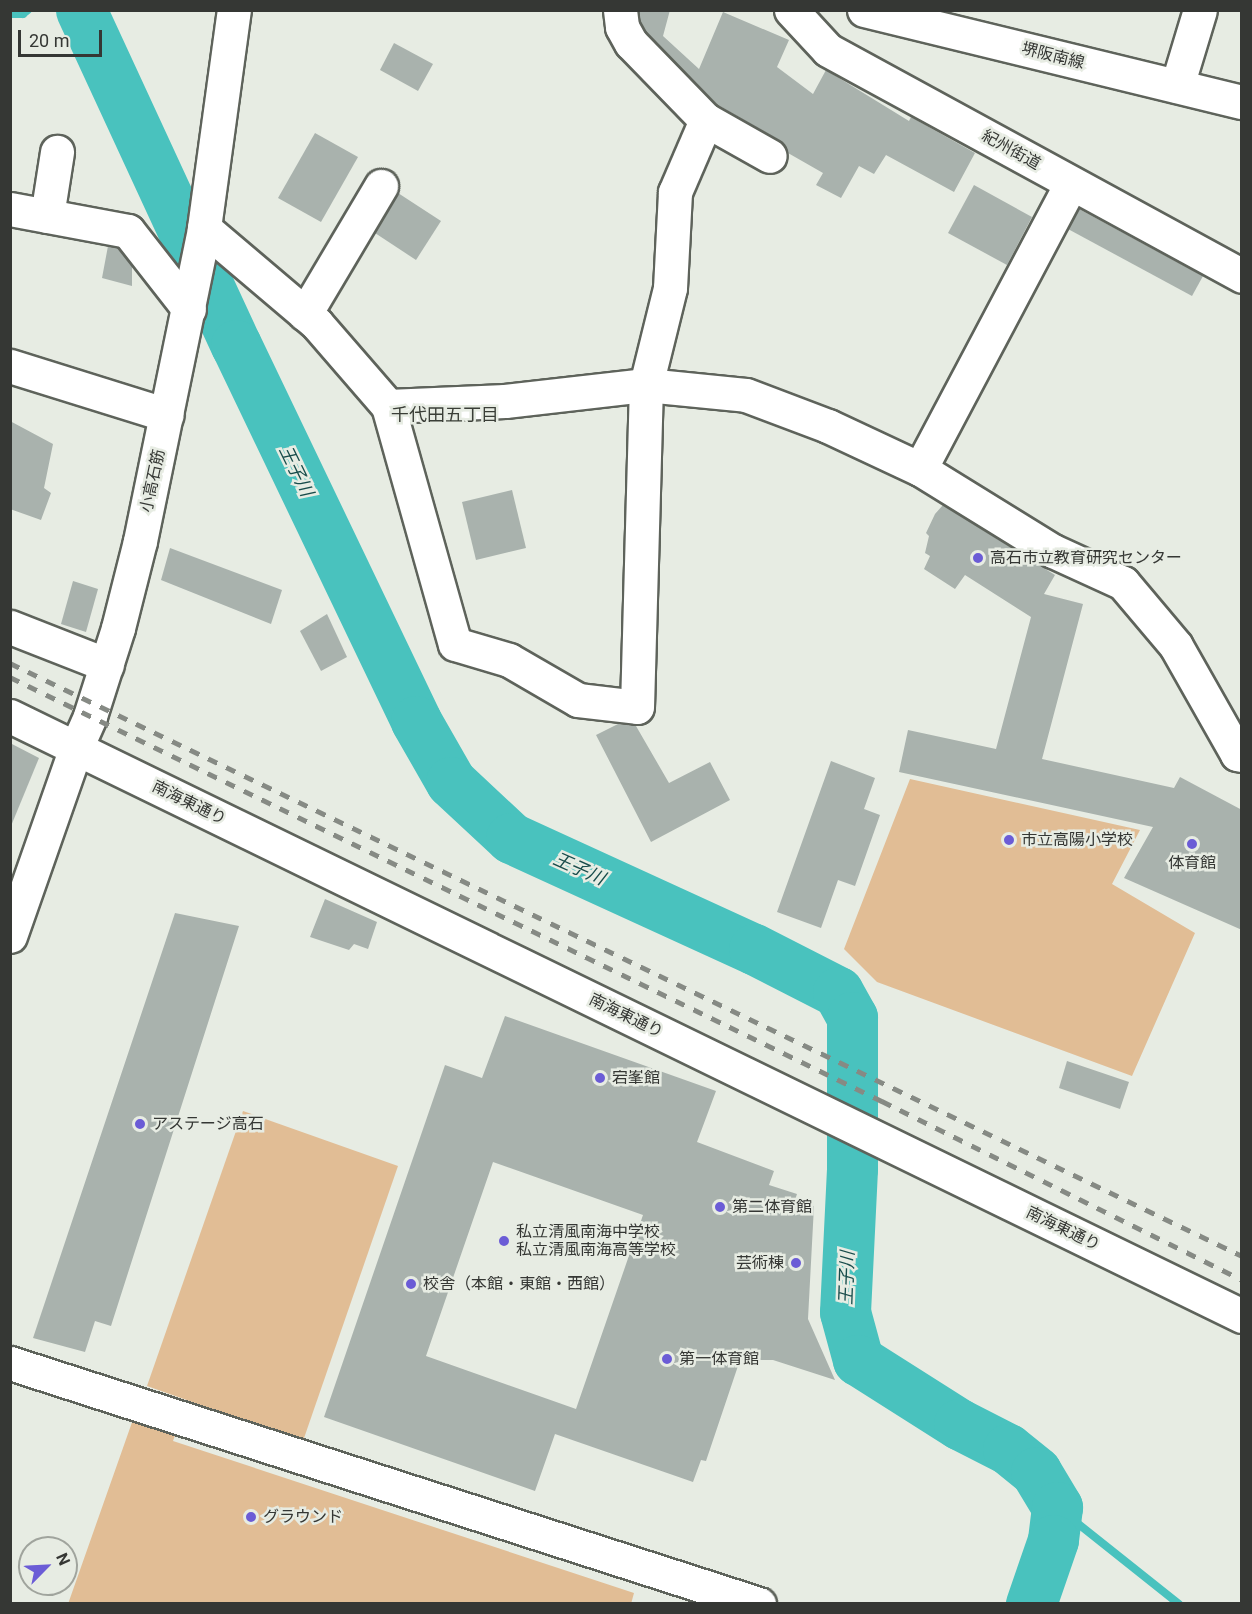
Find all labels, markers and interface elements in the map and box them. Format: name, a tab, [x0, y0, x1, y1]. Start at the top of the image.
scale bar	[21, 18, 105, 56]
text: 20 m	[29, 30, 69, 51]
street label: 堺阪南線	[1020, 39, 1086, 73]
street label: 紀州街道	[978, 126, 1044, 174]
district label: 千代田五丁目	[391, 404, 499, 426]
water label: 王子川	[274, 442, 318, 500]
street label: 小高石筋	[137, 448, 169, 514]
place label: 高石市立教育研究センター	[990, 548, 1182, 568]
marker: 高石市立教育研究センター	[971, 551, 985, 565]
street label: 南海東通り	[149, 777, 229, 829]
place label: 市立高陽小学校	[1021, 830, 1133, 850]
marker: 市立高陽小学校	[1002, 833, 1016, 847]
marker: 体育館	[1185, 837, 1199, 851]
water label: 王子川	[550, 848, 608, 890]
place label: 体育館	[1168, 853, 1216, 873]
street label: 南海東通り	[586, 990, 666, 1042]
place label: 宕峯館	[612, 1068, 660, 1088]
marker: 宕峯館	[593, 1071, 607, 1085]
place label: アステージ高石	[152, 1114, 264, 1134]
marker: アステージ高石	[133, 1117, 147, 1131]
place label: 第二体育館	[732, 1197, 812, 1217]
marker: 第二体育館	[713, 1200, 727, 1214]
street label: 南海東通り	[1023, 1203, 1103, 1255]
place label: 私立清風南海中学校 私立清風南海高等学校	[516, 1222, 676, 1260]
marker: 私立清風南海中学校 私立清風南海高等学校	[497, 1234, 511, 1248]
water label: 王子川	[835, 1251, 859, 1305]
place label: 芸術棟	[736, 1253, 784, 1273]
marker: 芸術棟	[789, 1256, 803, 1270]
place label: 校舎（本館・東館・西館）	[423, 1274, 615, 1294]
marker: 校舎（本館・東館・西館）	[404, 1277, 418, 1291]
place label: 第一体育館	[679, 1349, 759, 1369]
marker: 第一体育館	[660, 1352, 674, 1366]
place label: グラウンド	[263, 1507, 343, 1527]
marker: グラウンド	[244, 1510, 258, 1524]
north arrow	[18, 1536, 78, 1596]
text: N	[52, 1550, 74, 1568]

